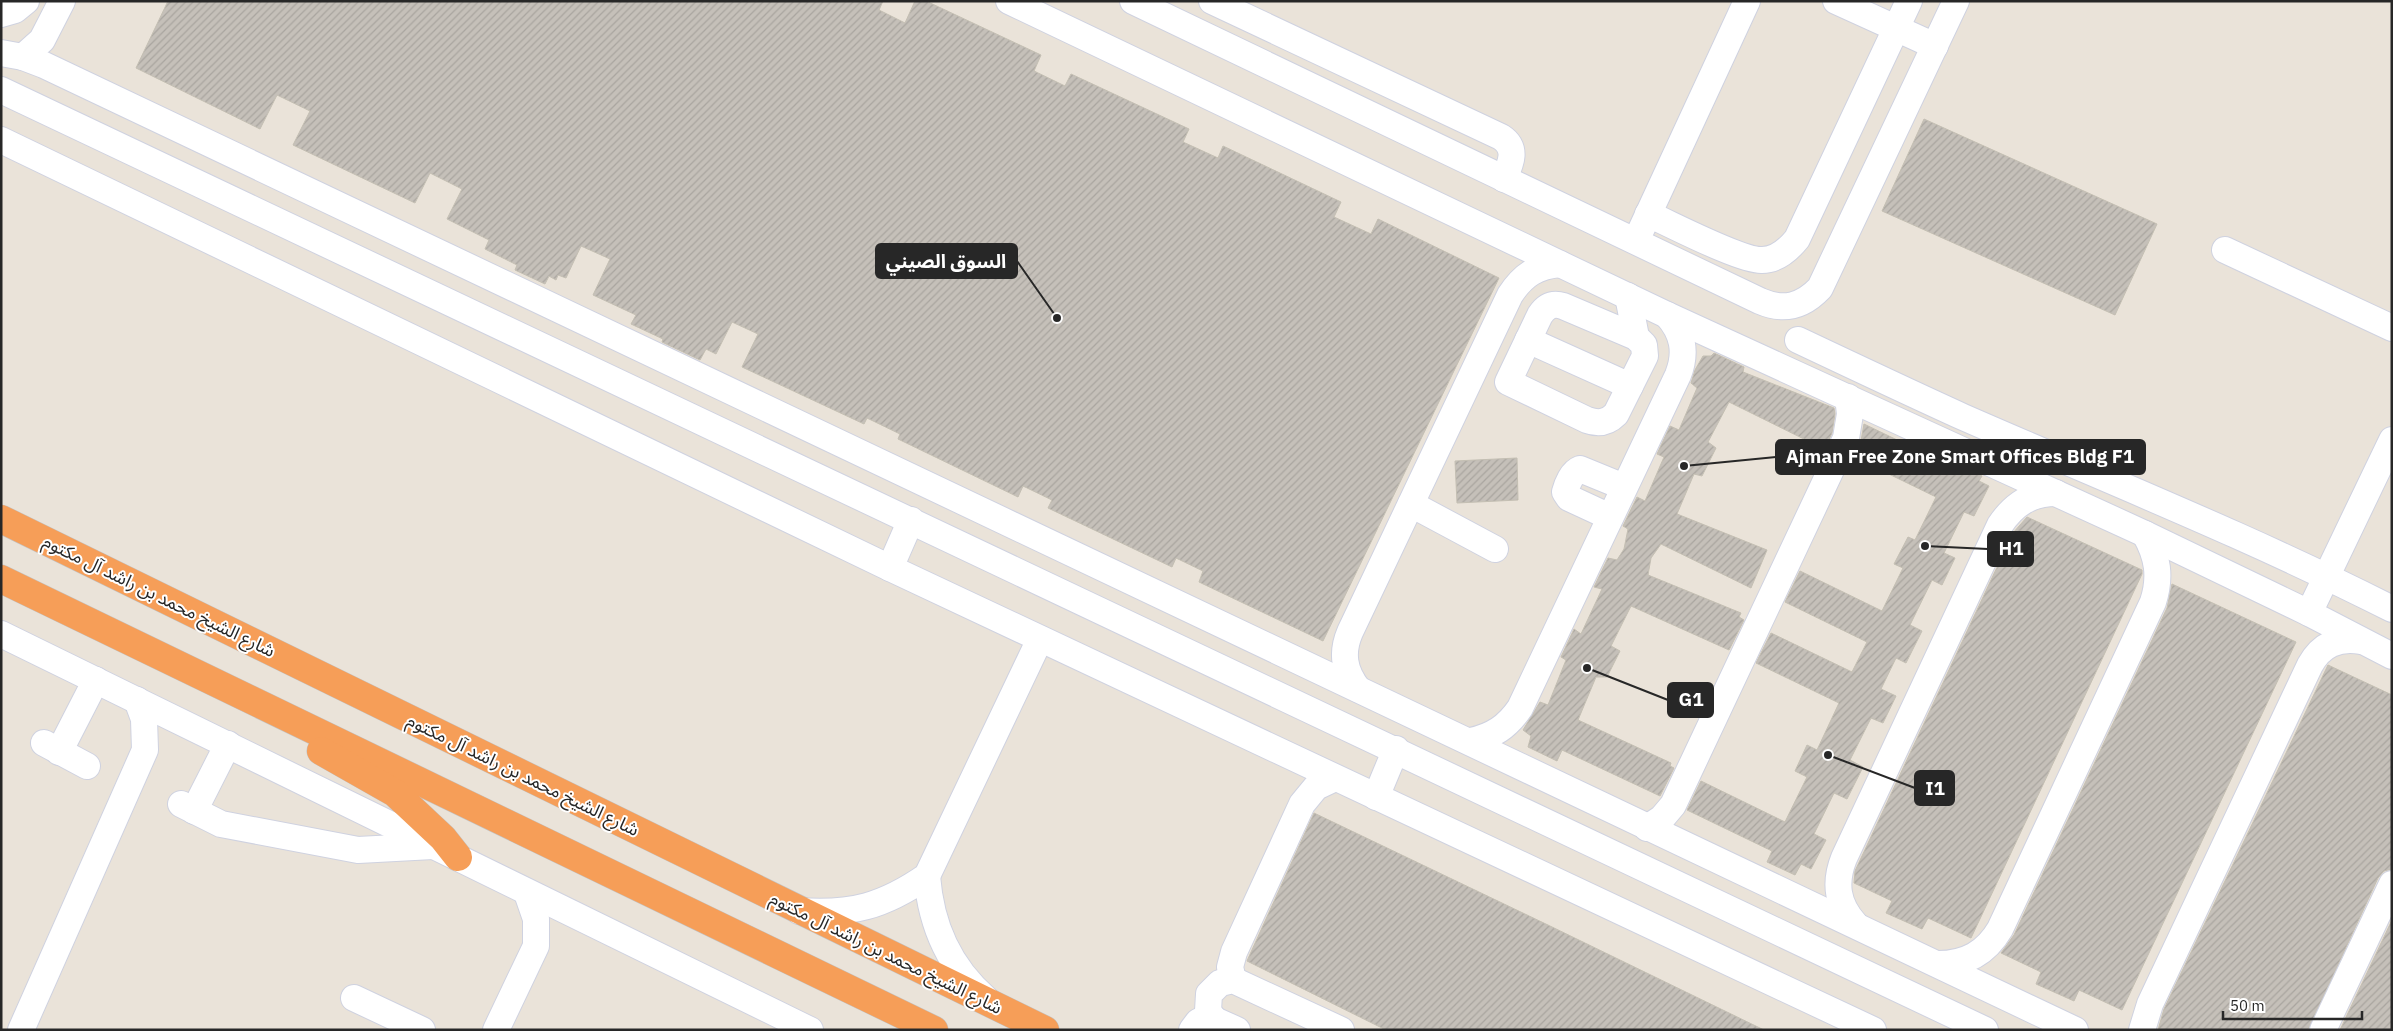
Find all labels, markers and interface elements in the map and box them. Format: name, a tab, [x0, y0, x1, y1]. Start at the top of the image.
callout: السوق الصيني	[876, 244, 1017, 278]
text: السوق الصيني	[886, 249, 1006, 276]
callout: Ajman Free Zone Smart Offices Bldg F1	[1776, 440, 2145, 474]
text: Ajman Free Zone Smart Offices Bldg F1	[1786, 444, 2135, 468]
street label: شارع الشيخ محمد بن راشد آل مكتوم	[38, 529, 279, 665]
callout: H1	[1988, 532, 2033, 566]
text: H1	[1998, 536, 2024, 560]
callout: G1	[1668, 683, 1713, 717]
text: G1	[1678, 687, 1704, 711]
street label: شارع الشيخ محمد بن راشد آل مكتوم	[402, 708, 643, 844]
callout: I1	[1915, 771, 1954, 805]
text: I1	[1925, 776, 1945, 800]
street label: شارع الشيخ محمد بن راشد آل مكتوم	[765, 886, 1006, 1022]
scale bar	[2223, 988, 2362, 1020]
text: 50 m	[2230, 996, 2265, 1015]

